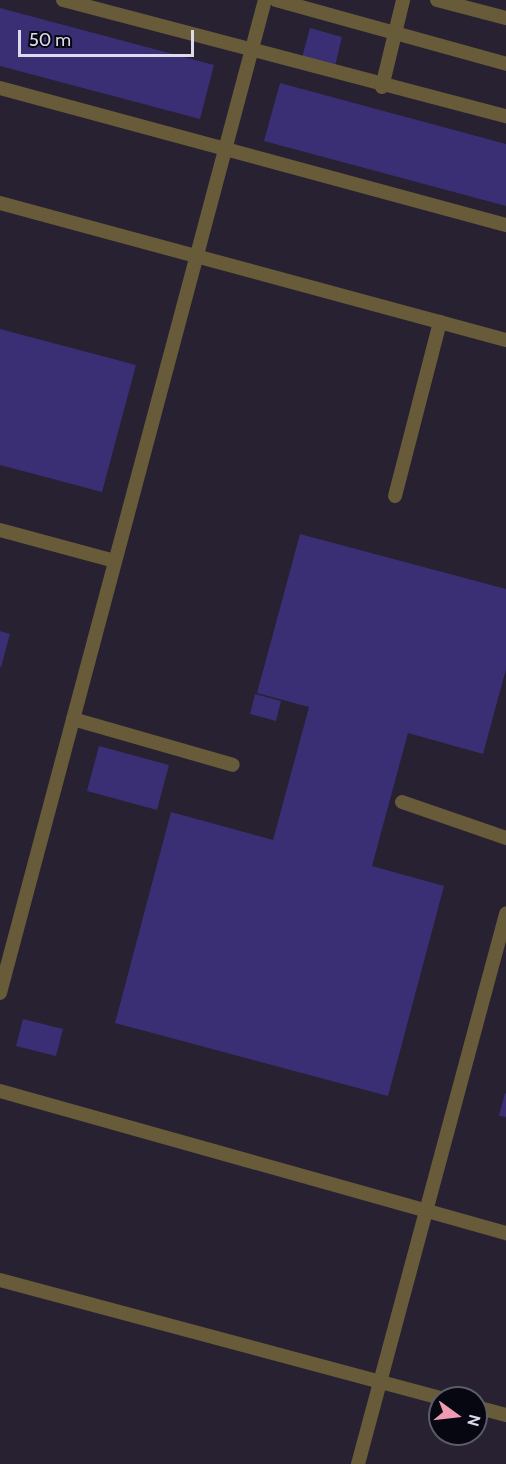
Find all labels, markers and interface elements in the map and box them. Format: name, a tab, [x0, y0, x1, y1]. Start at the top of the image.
scale bar	[21, 18, 196, 56]
text: 50 m	[29, 29, 71, 51]
north arrow	[428, 1386, 488, 1446]
text: N	[463, 1412, 485, 1428]

